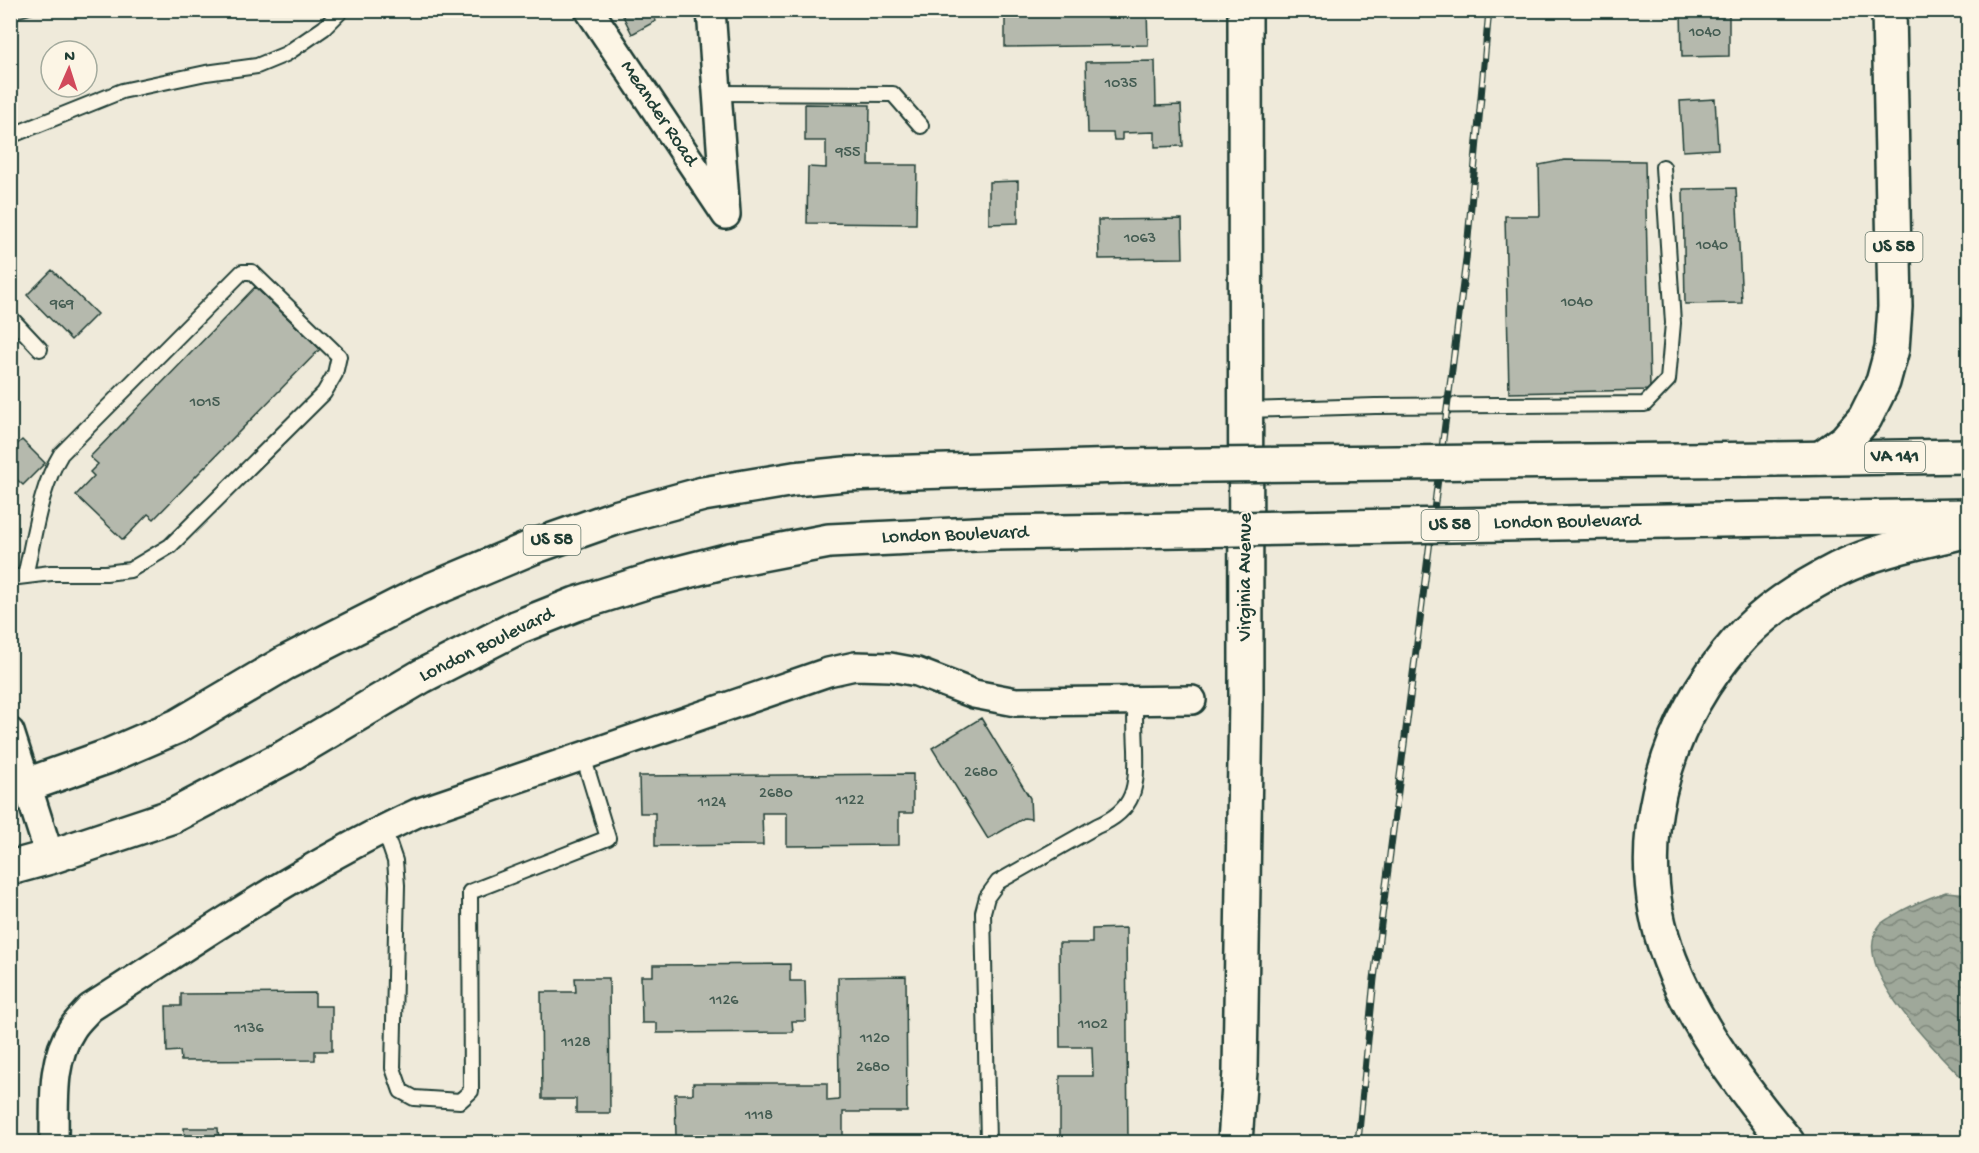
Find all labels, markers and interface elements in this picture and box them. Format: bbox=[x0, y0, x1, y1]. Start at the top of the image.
house number: 1040 bbox=[1688, 24, 1721, 43]
north arrow bbox=[39, 39, 99, 99]
text: N bbox=[64, 48, 76, 67]
street label: Meander Road bbox=[614, 57, 703, 173]
house number: 1035 bbox=[1104, 75, 1137, 94]
house number: 955 bbox=[835, 144, 860, 163]
house number: 1063 bbox=[1123, 230, 1156, 249]
road number: US 58 bbox=[1866, 232, 1922, 262]
house number: 1040 bbox=[1695, 237, 1728, 256]
house number: 1040 bbox=[1560, 294, 1593, 313]
house number: 969 bbox=[49, 296, 74, 315]
house number: 1015 bbox=[189, 394, 220, 413]
road number: VA 141 bbox=[1865, 442, 1925, 472]
road number: US 58 bbox=[1422, 510, 1478, 540]
street label: London Boulevard bbox=[1493, 510, 1643, 536]
street label: Virginia Avenue bbox=[1235, 512, 1258, 642]
street label: London Boulevard bbox=[881, 522, 1031, 550]
road number: US 58 bbox=[524, 525, 580, 555]
street label: London Boulevard bbox=[416, 602, 560, 689]
house number: 2680 bbox=[964, 764, 998, 783]
house number: 2680 bbox=[759, 785, 793, 804]
house number: 1122 bbox=[835, 792, 864, 811]
house number: 1124 bbox=[697, 794, 727, 813]
house number: 1126 bbox=[709, 992, 739, 1011]
house number: 1102 bbox=[1077, 1016, 1108, 1035]
house number: 1136 bbox=[233, 1020, 265, 1039]
house number: 1120 bbox=[859, 1030, 890, 1049]
house number: 1128 bbox=[560, 1034, 591, 1053]
house number: 2680 bbox=[856, 1059, 890, 1078]
house number: 1118 bbox=[744, 1107, 773, 1126]

